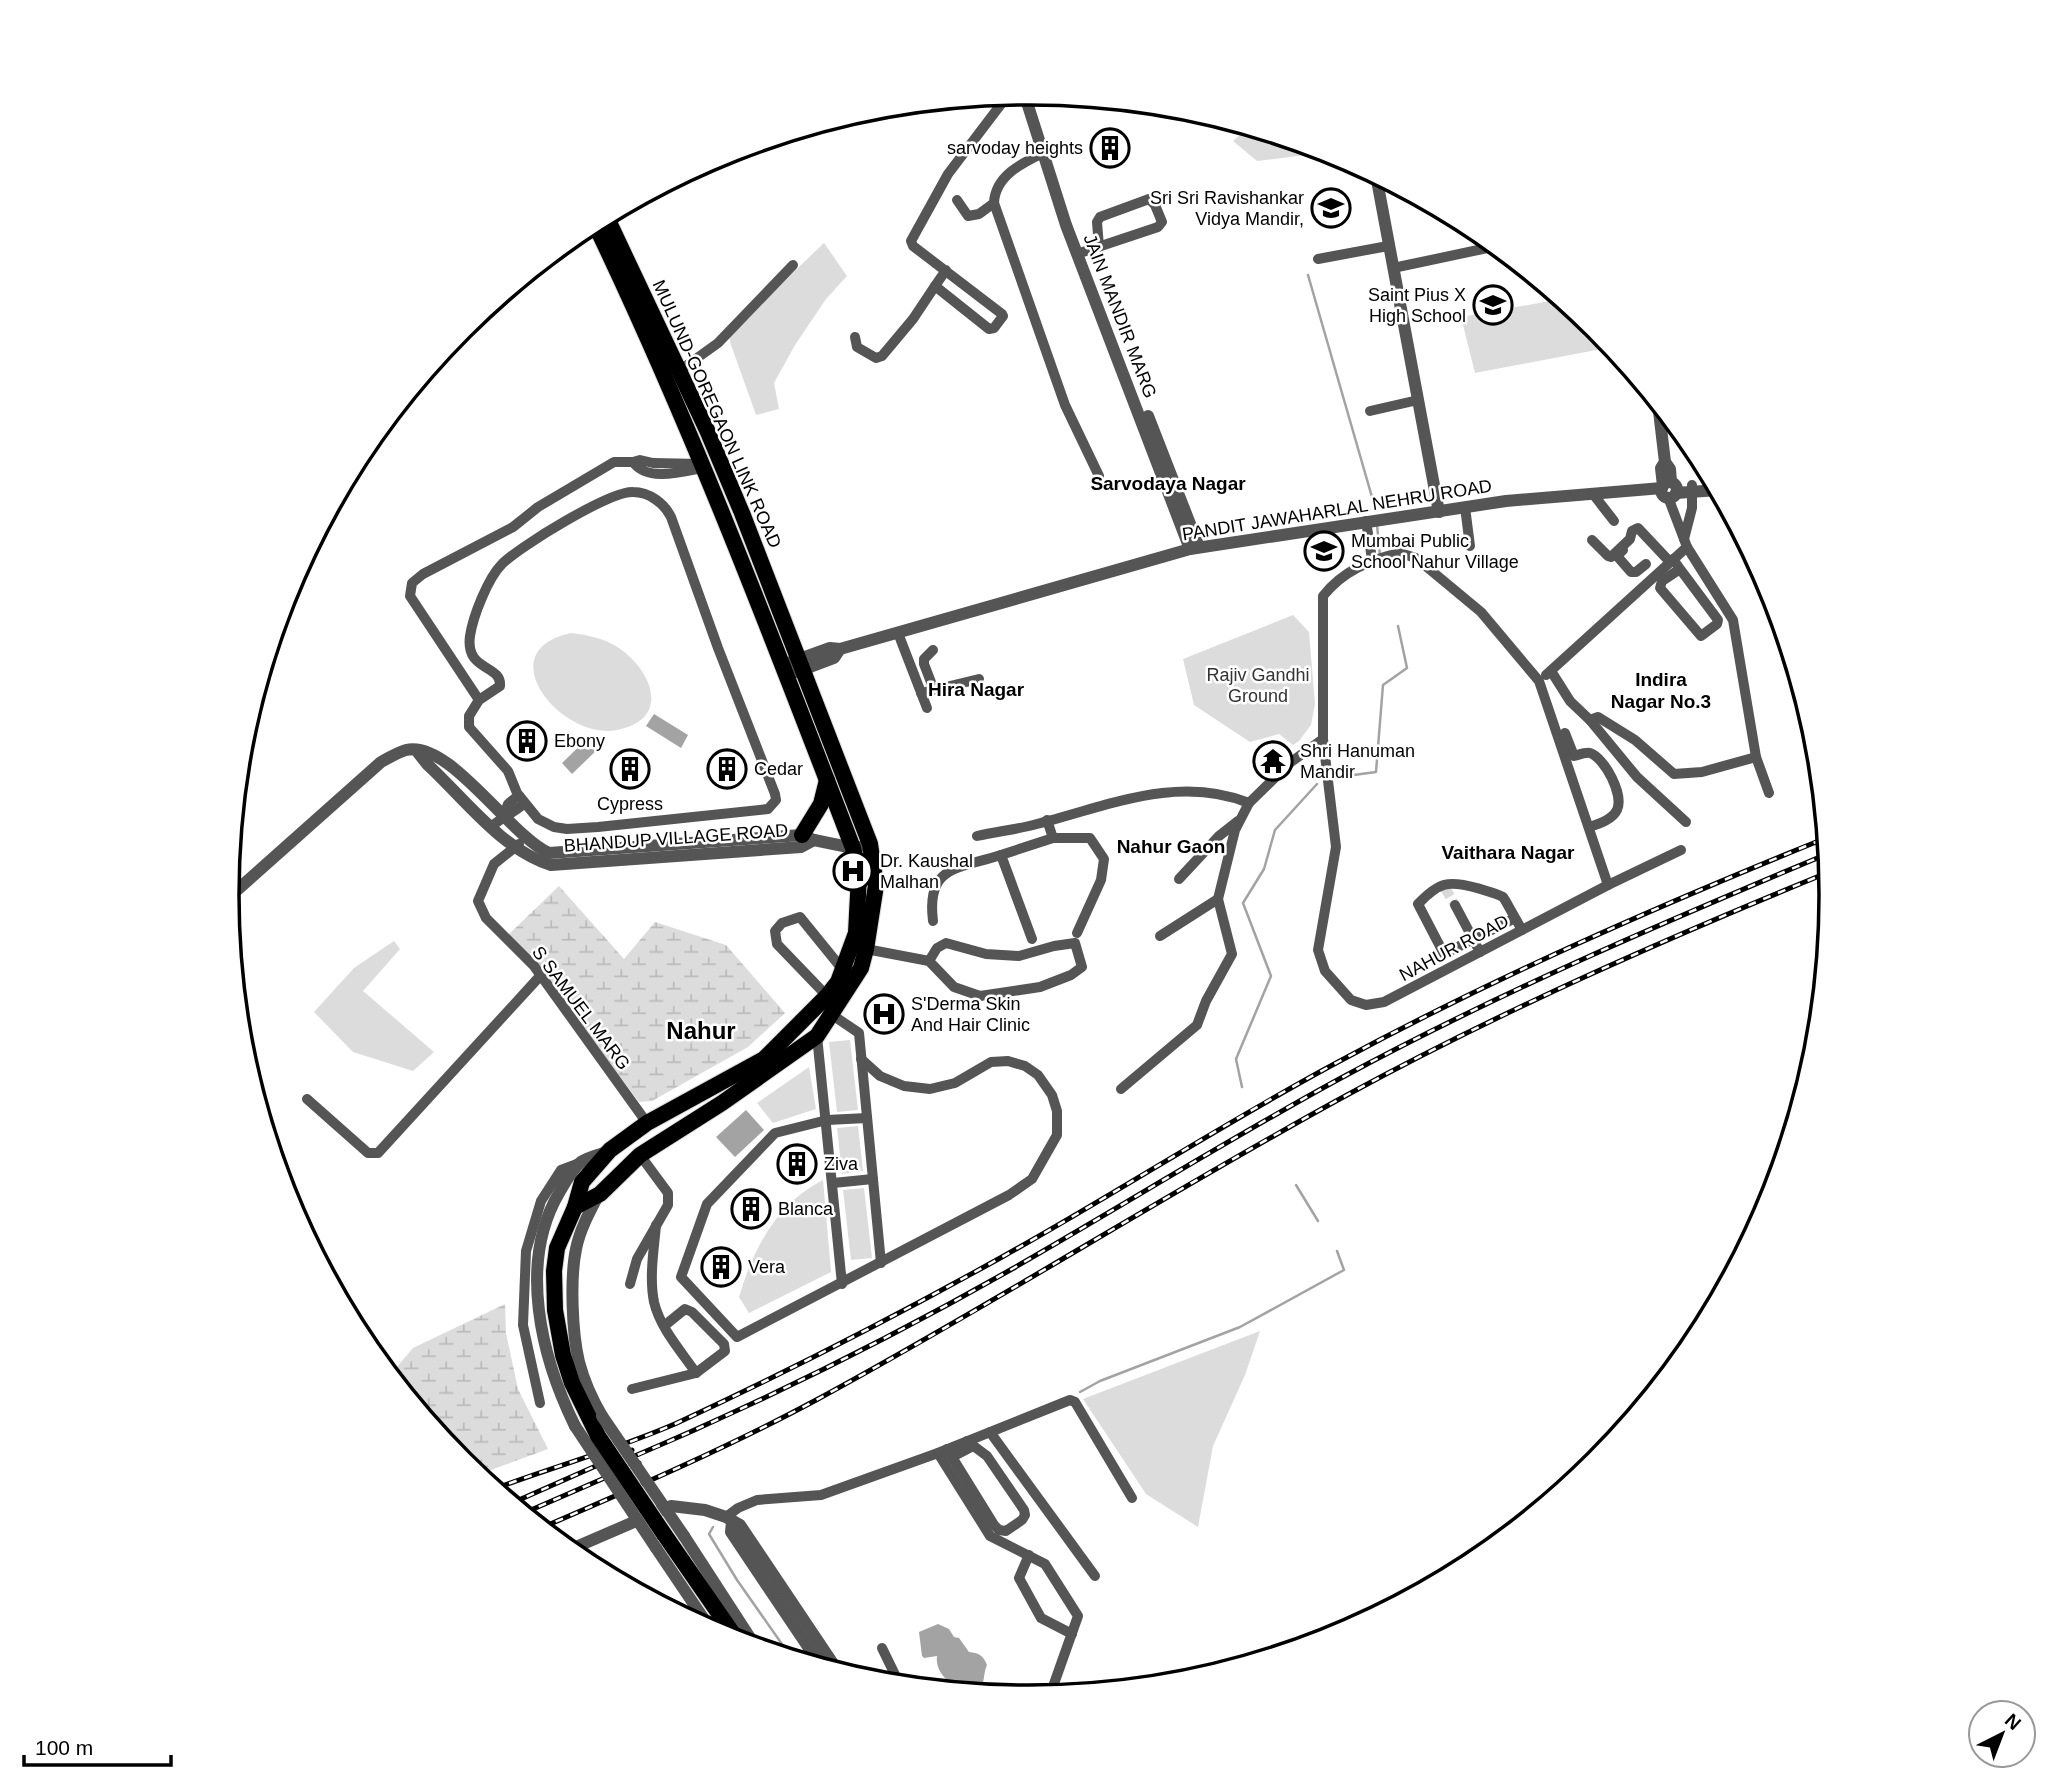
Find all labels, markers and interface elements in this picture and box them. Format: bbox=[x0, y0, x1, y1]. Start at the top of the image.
building icon: sarvoday heights bbox=[1089, 127, 1131, 169]
place label: sarvoday heights bbox=[947, 138, 1083, 158]
school or university icon: Sri Sri Ravishankar Vidya Mandir, bbox=[1310, 187, 1352, 229]
place label: Sri Sri Ravishankar Vidya Mandir, bbox=[1150, 188, 1304, 229]
street label: JAIN MANDIR MARG bbox=[1079, 231, 1161, 401]
street label: MULUND-GOREGAON LINK ROAD bbox=[649, 277, 785, 551]
school or university icon: Saint Pius X High School bbox=[1472, 284, 1514, 326]
place label: Saint Pius X High School bbox=[1368, 285, 1466, 326]
district label: Sarvodaya Nagar bbox=[1090, 473, 1246, 494]
street label: PANDIT JAWAHARLAL NEHRU ROAD bbox=[1181, 476, 1493, 544]
school or university icon: Mumbai Public School Nahur Village bbox=[1303, 530, 1345, 572]
place label: Mumbai Public School Nahur Village bbox=[1351, 531, 1519, 572]
park label: Rajiv Gandhi Ground bbox=[1206, 665, 1310, 706]
district label: Indira Nagar No.3 bbox=[1611, 669, 1711, 712]
district label: Hira Nagar bbox=[928, 679, 1025, 700]
building icon: Ebony bbox=[506, 720, 548, 762]
place label: Ebony bbox=[554, 731, 605, 751]
temple icon: Shri Hanuman Mandir bbox=[1252, 740, 1294, 782]
place label: Shri Hanuman Mandir bbox=[1300, 741, 1415, 782]
building icon: Cypress bbox=[609, 748, 651, 790]
building icon: Cedar bbox=[706, 748, 748, 790]
place label: Cedar bbox=[754, 759, 803, 779]
place label: Cypress bbox=[597, 794, 663, 814]
street label: BHANDUP VILLAGE ROAD bbox=[563, 820, 789, 856]
district label: Nahur Gaon bbox=[1117, 836, 1225, 857]
district label: Vaithara Nagar bbox=[1441, 842, 1575, 863]
hospital icon: Dr. Kaushal Malhan bbox=[832, 850, 874, 892]
place label: Dr. Kaushal Malhan bbox=[880, 851, 973, 892]
street label: NAHUR ROAD bbox=[1396, 911, 1512, 985]
street label: S SAMUEL MARG bbox=[528, 942, 634, 1074]
hospital icon: S'Derma Skin And Hair Clinic bbox=[863, 993, 905, 1035]
place label: S'Derma Skin And Hair Clinic bbox=[911, 994, 1030, 1035]
district label: Nahur bbox=[666, 1017, 736, 1044]
building icon: Ziva bbox=[776, 1143, 818, 1185]
place label: Ziva bbox=[824, 1154, 859, 1174]
building icon: Blanca bbox=[730, 1188, 772, 1230]
place label: Blanca bbox=[778, 1199, 834, 1219]
building icon: Vera bbox=[700, 1246, 742, 1288]
place label: Vera bbox=[748, 1257, 786, 1277]
north arrow bbox=[1967, 1699, 2037, 1769]
text: N bbox=[2001, 1709, 2025, 1734]
scale bar bbox=[24, 1724, 172, 1768]
text: 100 m bbox=[35, 1736, 93, 1759]

